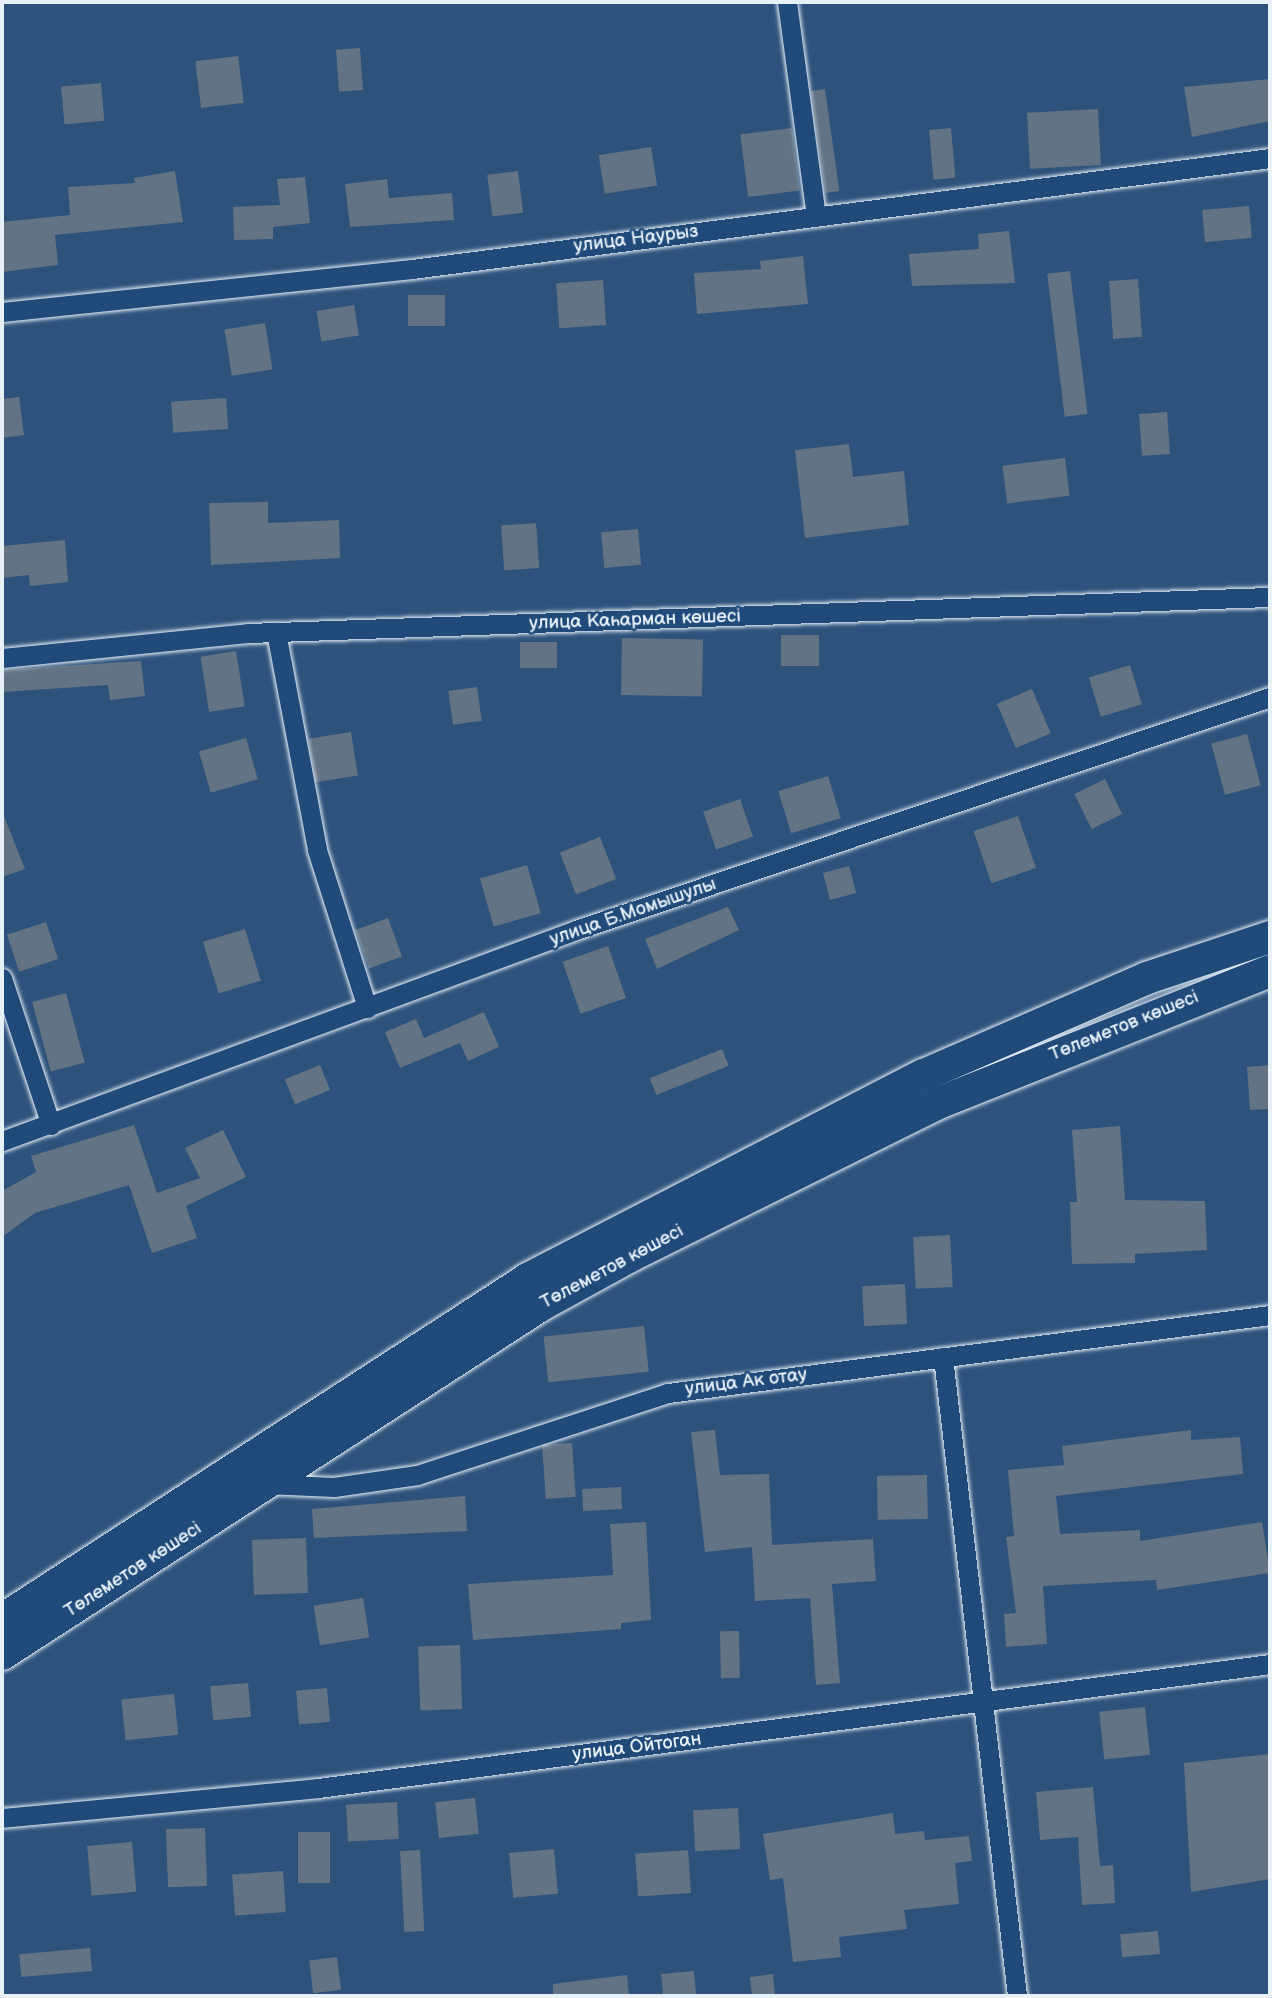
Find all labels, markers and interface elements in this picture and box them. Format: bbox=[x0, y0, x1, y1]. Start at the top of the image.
street label: улица Наурыз bbox=[572, 220, 700, 258]
street label: улица Каһарман көшесі bbox=[529, 605, 741, 635]
street label: улица Б.Момышулы bbox=[547, 873, 719, 951]
street label: Төлеметов көшесі bbox=[1046, 986, 1202, 1066]
street label: Төлеметов көшесі bbox=[537, 1220, 687, 1314]
street label: улица Ак отау bbox=[684, 1363, 808, 1401]
street label: Төлеметов көшесі bbox=[60, 1517, 206, 1623]
street label: улица Ойтоган bbox=[571, 1728, 703, 1766]

